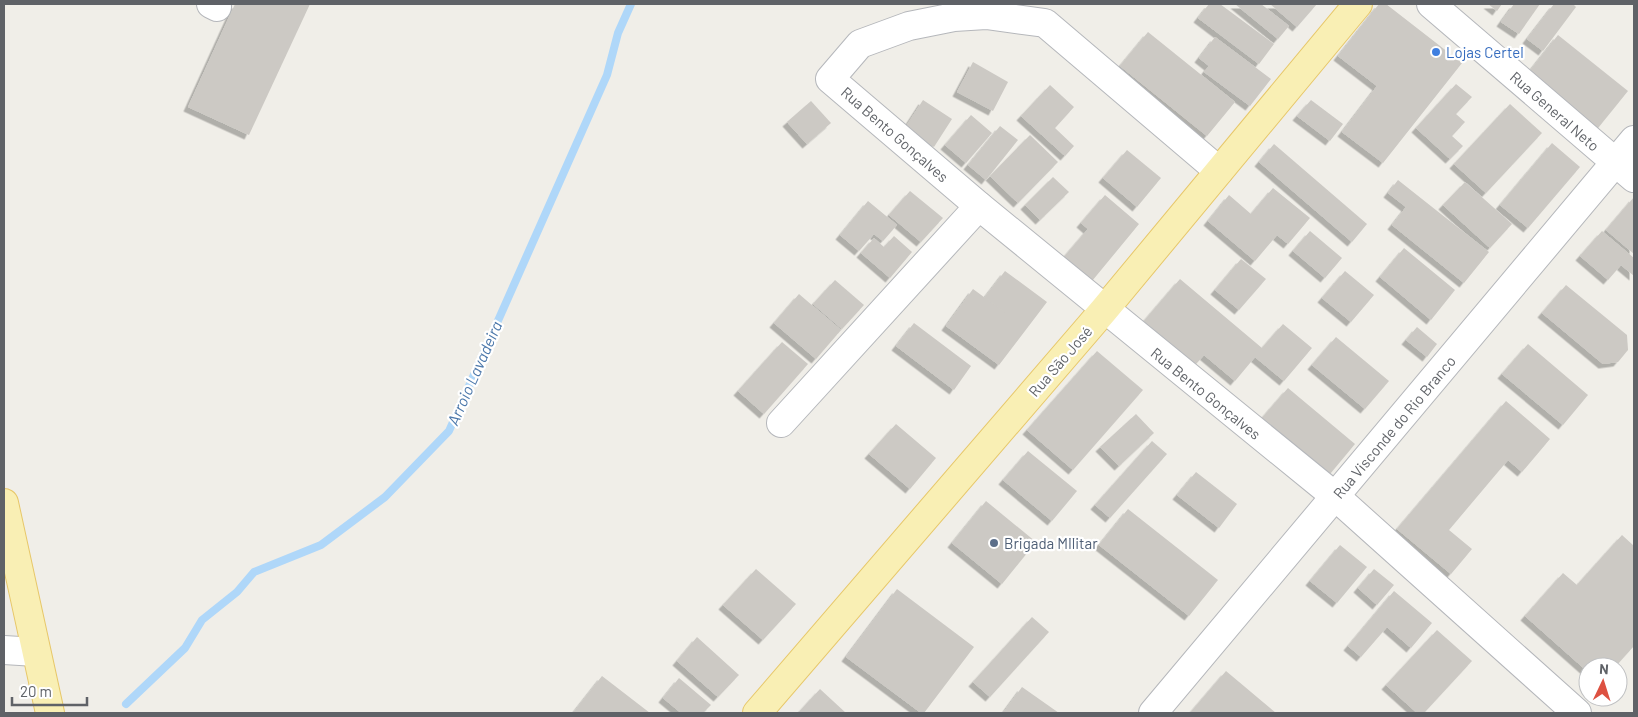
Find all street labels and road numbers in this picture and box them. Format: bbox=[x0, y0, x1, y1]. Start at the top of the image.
street label: Rua General Neto bbox=[1507, 67, 1603, 155]
street label: Rua Bento Gonçalves bbox=[838, 83, 952, 185]
street label: Rua São José bbox=[1025, 322, 1095, 400]
street label: Rua Bento Gonçalves bbox=[1147, 343, 1265, 443]
street label: Rua Visconde do Rio Branco bbox=[1329, 352, 1459, 502]

